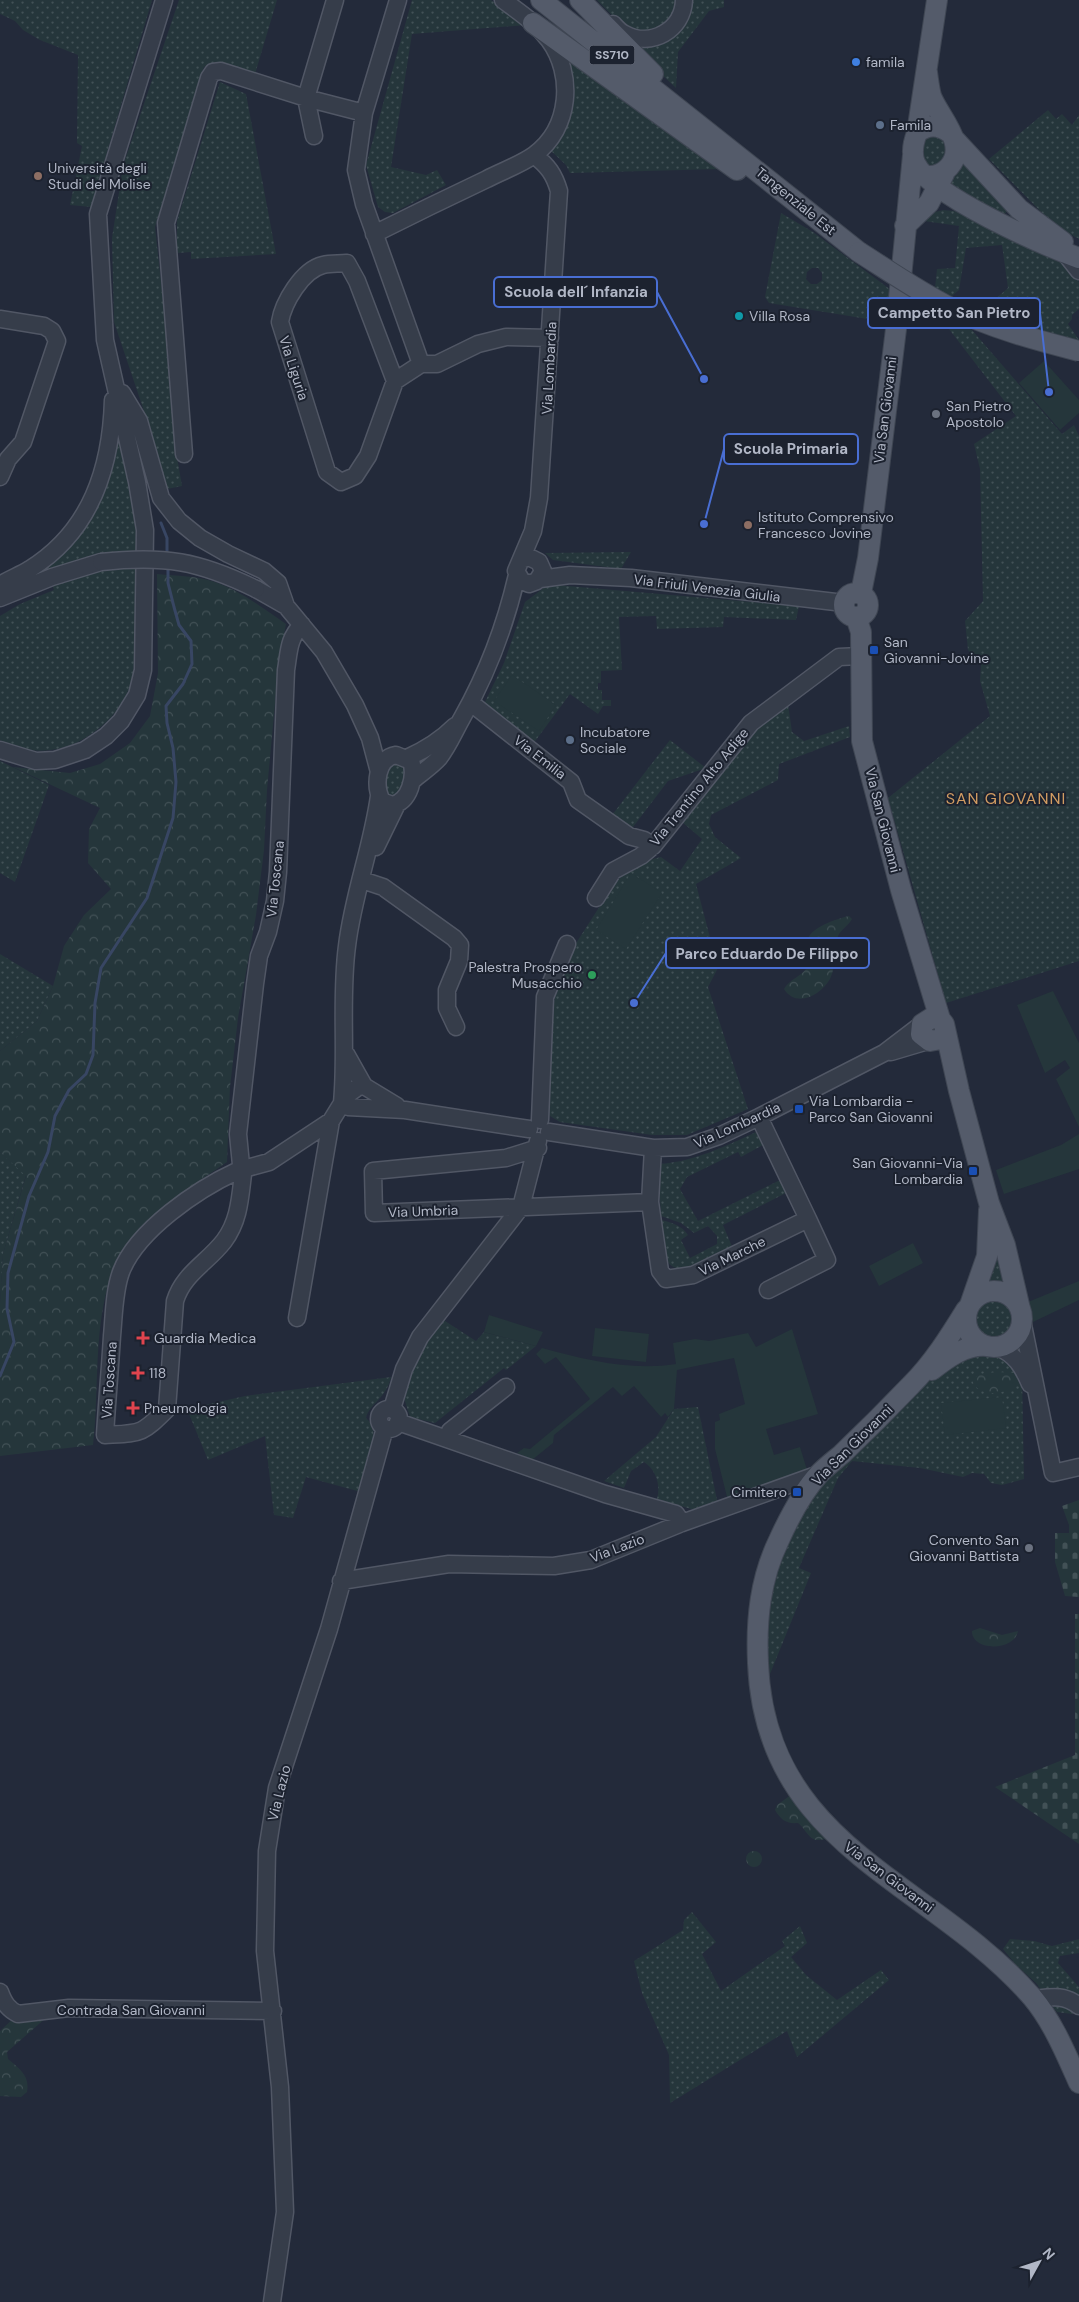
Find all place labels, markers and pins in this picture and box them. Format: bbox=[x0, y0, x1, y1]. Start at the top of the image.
place label: famila bbox=[866, 53, 905, 71]
marker: famila bbox=[850, 56, 862, 68]
place label: Famila bbox=[890, 116, 931, 134]
marker: Famila bbox=[874, 119, 886, 131]
place label: Università degli Studi del Molise bbox=[48, 159, 151, 193]
marker: Università degli Studi del Molise bbox=[32, 170, 44, 182]
callout: Scuola dell´ Infanzia bbox=[494, 277, 657, 307]
callout: Campetto San Pietro bbox=[868, 298, 1040, 328]
place label: Villa Rosa bbox=[749, 307, 810, 325]
marker: Villa Rosa bbox=[733, 310, 745, 322]
place label: San Pietro Apostolo bbox=[946, 397, 1011, 431]
marker: San Pietro Apostolo bbox=[930, 408, 942, 420]
callout: Scuola Primaria bbox=[724, 434, 858, 464]
place label: Istituto Comprensivo Francesco Jovine bbox=[758, 508, 894, 542]
marker: Istituto Comprensivo Francesco Jovine bbox=[742, 519, 754, 531]
place label: San Giovanni-Jovine bbox=[884, 633, 989, 667]
marker: San Giovanni-Jovine bbox=[868, 644, 880, 656]
place label: Incubatore Sociale bbox=[580, 723, 650, 757]
marker: Incubatore Sociale bbox=[564, 734, 576, 746]
callout: Parco Eduardo De Filippo bbox=[666, 938, 869, 968]
place label: Palestra Prospero Musacchio bbox=[468, 958, 582, 992]
marker: Palestra Prospero Musacchio bbox=[586, 969, 598, 981]
place label: Via Lombardia - Parco San Giovanni bbox=[809, 1092, 933, 1126]
marker: Via Lombardia - Parco San Giovanni bbox=[793, 1103, 805, 1115]
place label: San Giovanni-Via Lombardia bbox=[852, 1154, 963, 1188]
marker: San Giovanni-Via Lombardia bbox=[967, 1165, 979, 1177]
place label: Guardia Medica bbox=[154, 1329, 256, 1347]
marker: Guardia Medica bbox=[136, 1331, 150, 1345]
place label: 118 bbox=[149, 1364, 166, 1382]
marker: 118 bbox=[131, 1366, 145, 1380]
place label: Pneumologia bbox=[144, 1399, 227, 1417]
marker: Pneumologia bbox=[126, 1401, 140, 1415]
place label: Cimitero bbox=[731, 1483, 787, 1501]
marker: Cimitero bbox=[791, 1486, 803, 1498]
place label: Convento San Giovanni Battista bbox=[909, 1531, 1019, 1565]
marker: Convento San Giovanni Battista bbox=[1023, 1542, 1035, 1554]

